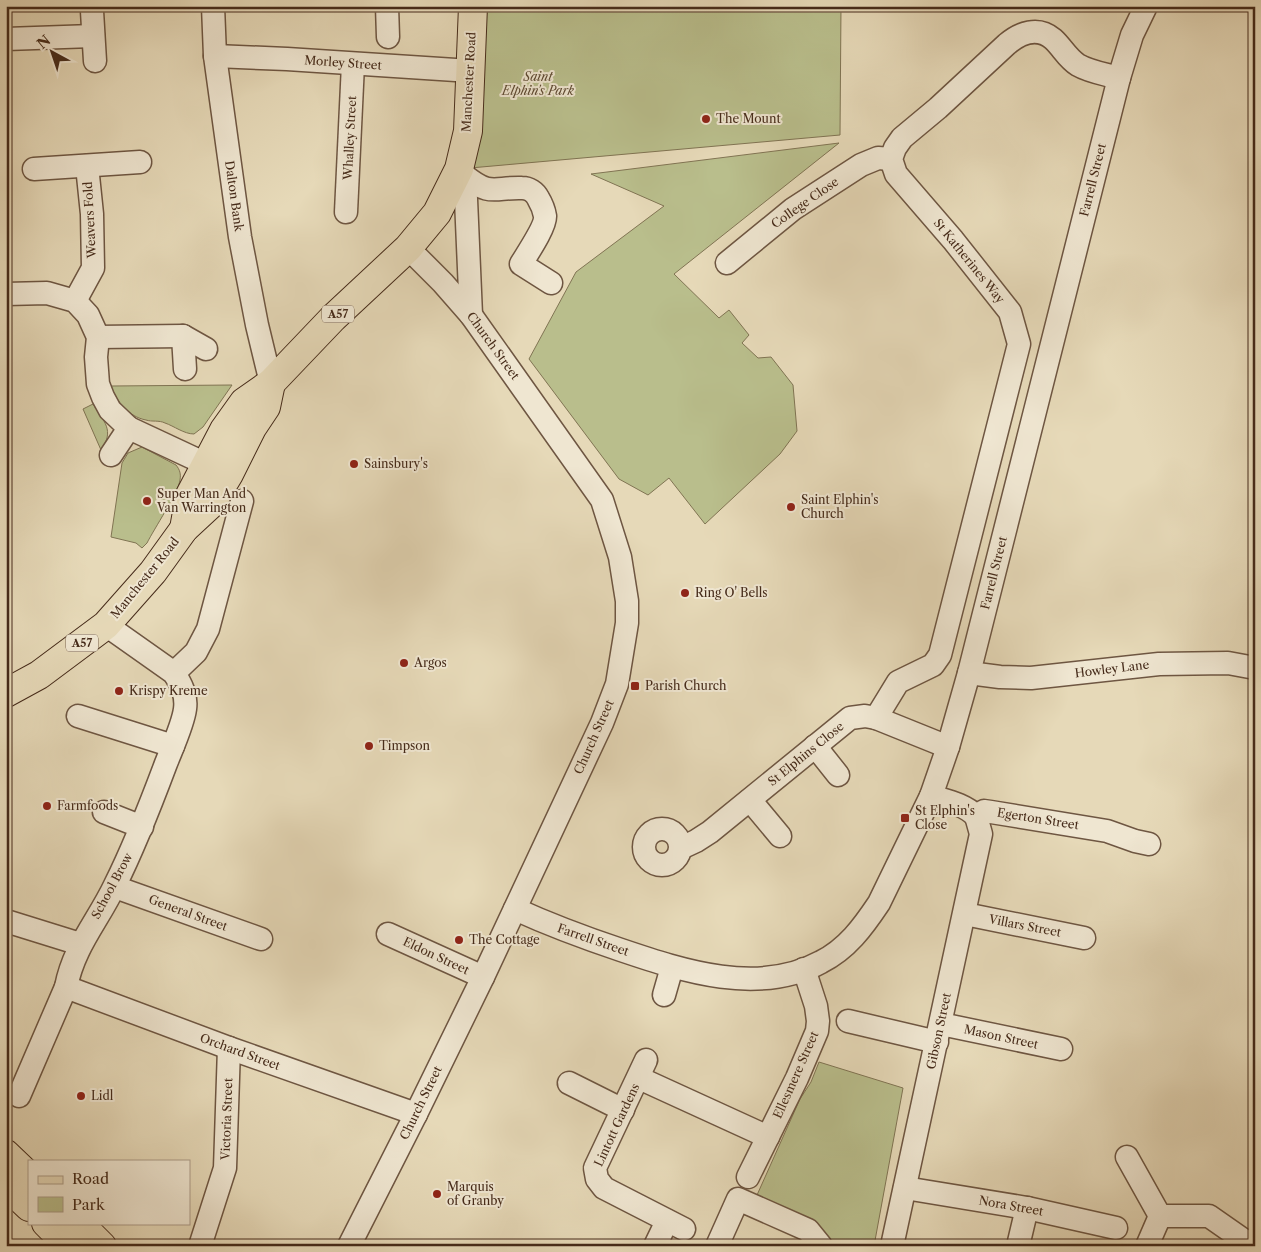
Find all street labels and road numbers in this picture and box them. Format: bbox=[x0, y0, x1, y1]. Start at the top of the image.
street label: Manchester Road bbox=[458, 31, 479, 132]
street label: Morley Street bbox=[304, 52, 383, 73]
street label: Whalley Street bbox=[340, 95, 359, 182]
street label: Farrell Street bbox=[1076, 141, 1109, 218]
street label: Dalton Bank bbox=[222, 160, 247, 233]
street label: College Close bbox=[768, 174, 842, 231]
street label: Weavers Fold bbox=[80, 181, 99, 260]
street label: St Katherines Way bbox=[931, 215, 1008, 306]
road number: A57 bbox=[322, 306, 354, 322]
street label: Church Street bbox=[464, 309, 523, 383]
street label: Manchester Road bbox=[107, 533, 182, 621]
street label: Farrell Street bbox=[977, 534, 1010, 611]
road number: A57 bbox=[66, 634, 98, 651]
street label: Howley Lane bbox=[1074, 656, 1150, 681]
street label: Church Street bbox=[570, 696, 617, 776]
street label: St Elphins Close bbox=[765, 718, 847, 789]
street label: Egerton Street bbox=[996, 805, 1081, 832]
street label: School Brow bbox=[88, 849, 136, 921]
street label: General Street bbox=[147, 891, 230, 934]
street label: Villars Street bbox=[987, 911, 1063, 940]
street label: Farrell Street bbox=[555, 920, 632, 959]
street label: Eldon Street bbox=[401, 934, 472, 978]
street label: Gibson Street bbox=[923, 991, 954, 1071]
street label: Mason Street bbox=[963, 1021, 1040, 1052]
street label: Ellesmere Street bbox=[770, 1028, 822, 1121]
street label: Orchard Street bbox=[198, 1030, 283, 1073]
street label: Church Street bbox=[396, 1063, 445, 1142]
street label: Victoria Street bbox=[218, 1077, 235, 1161]
street label: Lintott Gardens bbox=[591, 1081, 642, 1169]
street label: Nora Street bbox=[978, 1192, 1045, 1219]

